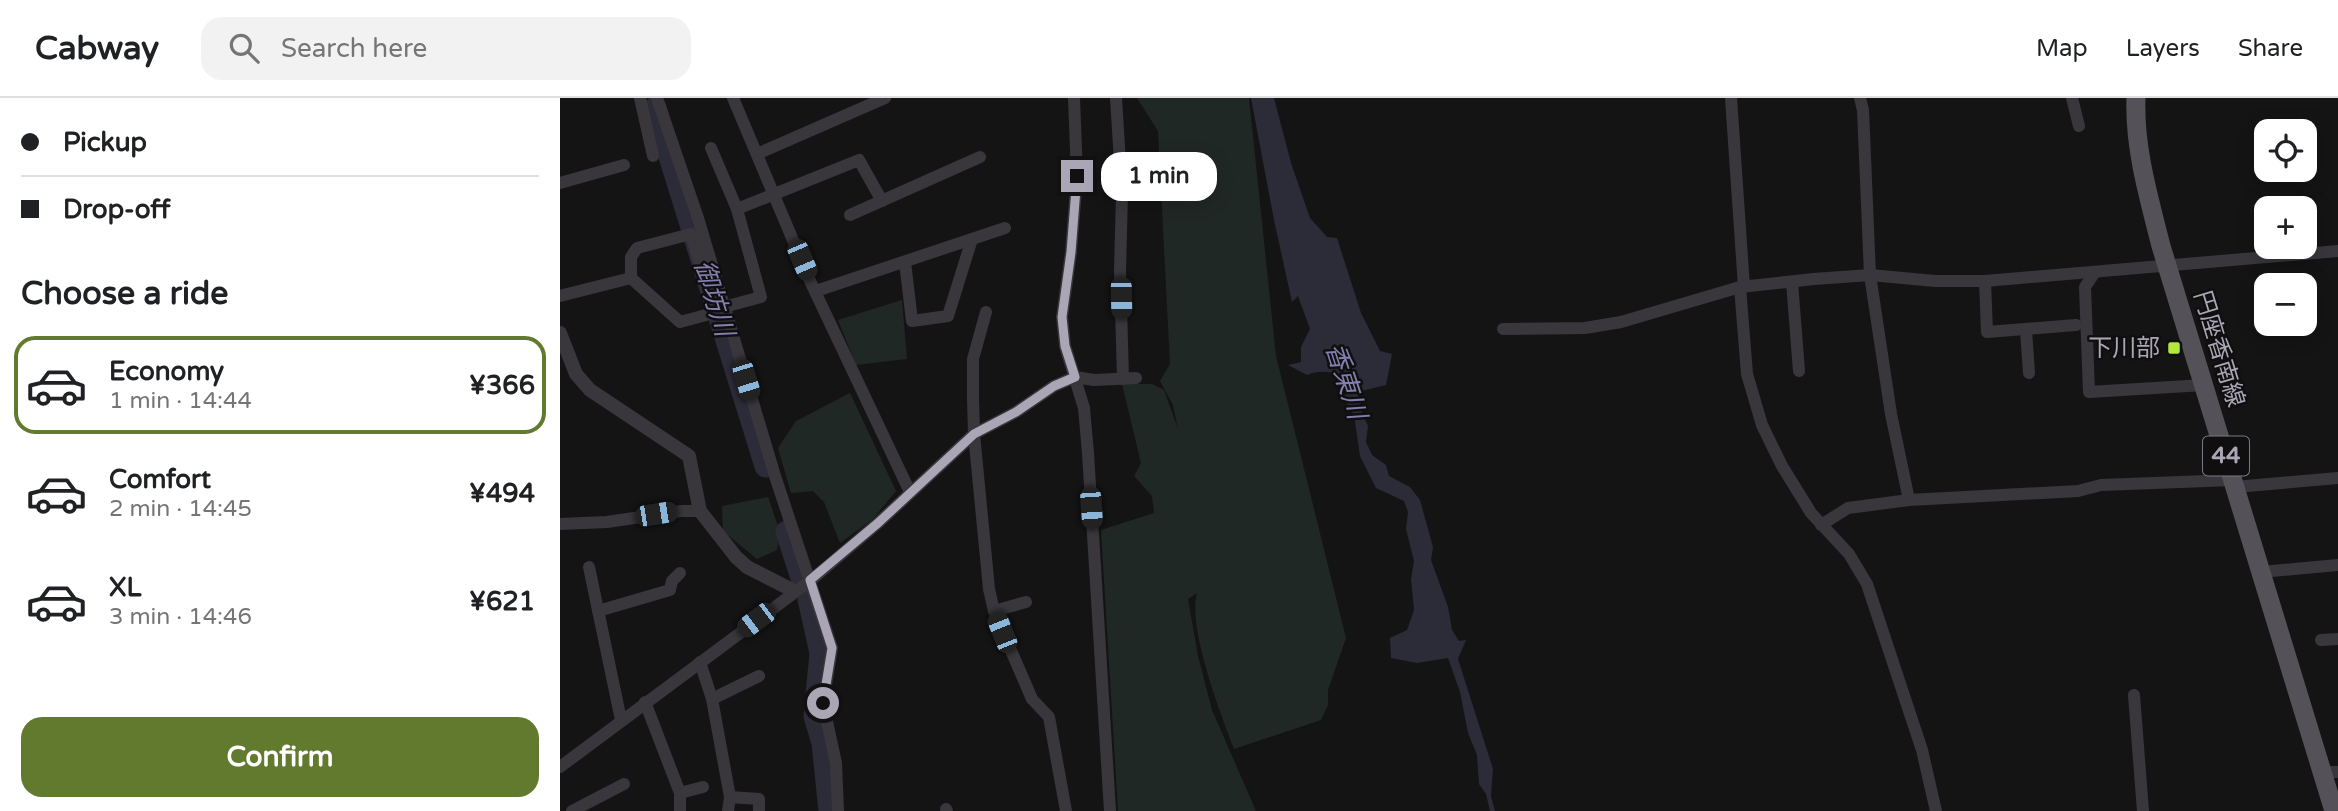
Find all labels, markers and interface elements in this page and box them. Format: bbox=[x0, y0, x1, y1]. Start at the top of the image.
search box bbox=[201, 17, 691, 80]
text: Cabway bbox=[35, 29, 159, 68]
icon: search bbox=[225, 29, 263, 67]
text: Search here bbox=[281, 33, 427, 64]
text: Map bbox=[2036, 34, 2088, 63]
text: Layers bbox=[2126, 34, 2200, 63]
text: Share bbox=[2238, 34, 2303, 63]
map controls bbox=[2254, 119, 2317, 336]
button: locate bbox=[2254, 119, 2317, 182]
text: Pickup bbox=[63, 127, 147, 158]
callout: 1 min bbox=[1102, 152, 1217, 200]
route end bbox=[1061, 160, 1093, 192]
text: 1 min bbox=[1128, 162, 1190, 190]
text: Drop-off bbox=[63, 194, 170, 225]
button: + bbox=[2254, 196, 2317, 259]
car bbox=[785, 237, 820, 283]
water label: 御坊川 bbox=[688, 256, 741, 343]
button: − bbox=[2254, 273, 2317, 336]
text: Choose a ride bbox=[21, 275, 228, 313]
car bbox=[1111, 277, 1132, 319]
street label: 円座香南線 bbox=[2188, 287, 2250, 411]
place label: 下川部 bbox=[2088, 334, 2160, 363]
water label: 香東川 bbox=[1319, 339, 1374, 426]
marker: 下川部 bbox=[2166, 340, 2182, 356]
icon: car bbox=[25, 354, 88, 417]
text: Economy bbox=[109, 356, 224, 387]
car bbox=[730, 357, 763, 403]
text: ¥366 bbox=[469, 370, 535, 401]
text: 1 min · 14:44 bbox=[109, 387, 252, 415]
road number: 44 bbox=[2203, 436, 2249, 476]
icon: car bbox=[25, 462, 88, 525]
text: Comfort bbox=[109, 464, 211, 495]
text: ¥494 bbox=[469, 478, 535, 509]
car bbox=[1080, 486, 1103, 530]
text: 2 min · 14:45 bbox=[109, 495, 252, 523]
car bbox=[634, 500, 679, 528]
icon: car bbox=[25, 570, 88, 633]
text: XL bbox=[109, 572, 141, 603]
text: ¥621 bbox=[469, 586, 535, 617]
car bbox=[733, 599, 780, 641]
text: 3 min · 14:46 bbox=[109, 603, 252, 631]
car bbox=[985, 609, 1020, 655]
route start bbox=[807, 687, 839, 719]
button: Confirm bbox=[21, 717, 539, 797]

